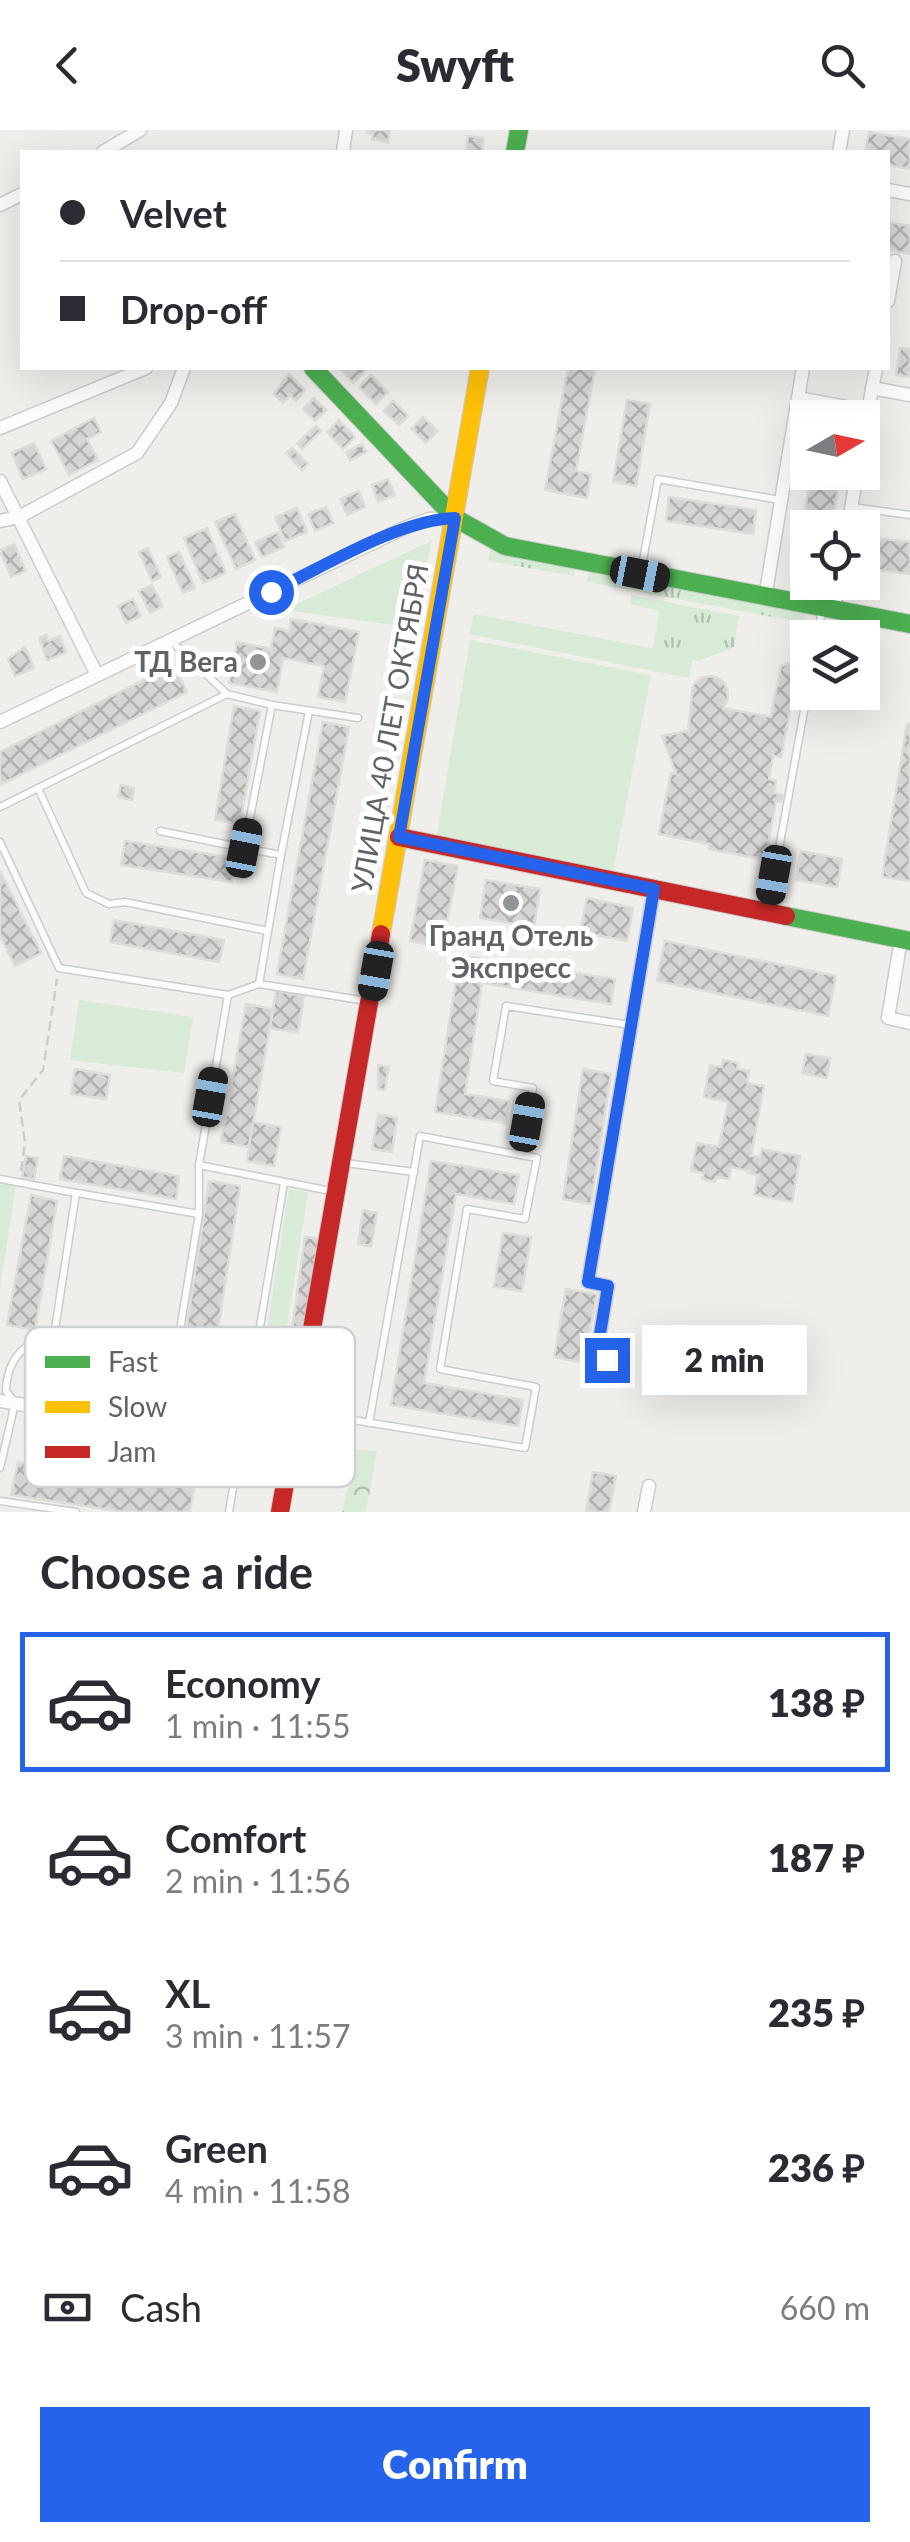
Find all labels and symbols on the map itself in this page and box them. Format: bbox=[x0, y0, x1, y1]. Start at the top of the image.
north arrow bbox=[790, 400, 880, 490]
car bbox=[608, 554, 672, 594]
street label: УЛИЦА 40 ЛЕТ ОКТЯБРЯ bbox=[343, 561, 435, 895]
route start bbox=[249, 570, 294, 615]
place label: ТД Вега bbox=[134, 644, 238, 678]
marker: ТД Вега bbox=[247, 651, 269, 673]
car bbox=[224, 816, 264, 880]
car bbox=[754, 843, 794, 907]
marker: Гранд Отель Экспресс bbox=[500, 892, 522, 914]
place label: Гранд Отель Экспресс bbox=[429, 918, 593, 984]
car bbox=[356, 939, 396, 1003]
car bbox=[190, 1065, 230, 1129]
car bbox=[507, 1090, 547, 1154]
callout: 2 min bbox=[642, 1325, 807, 1395]
legend bbox=[25, 1327, 355, 1487]
route end bbox=[585, 1338, 630, 1383]
text: Fast bbox=[108, 1344, 158, 1378]
text: Slow bbox=[108, 1389, 167, 1423]
text: Jam bbox=[108, 1434, 156, 1468]

